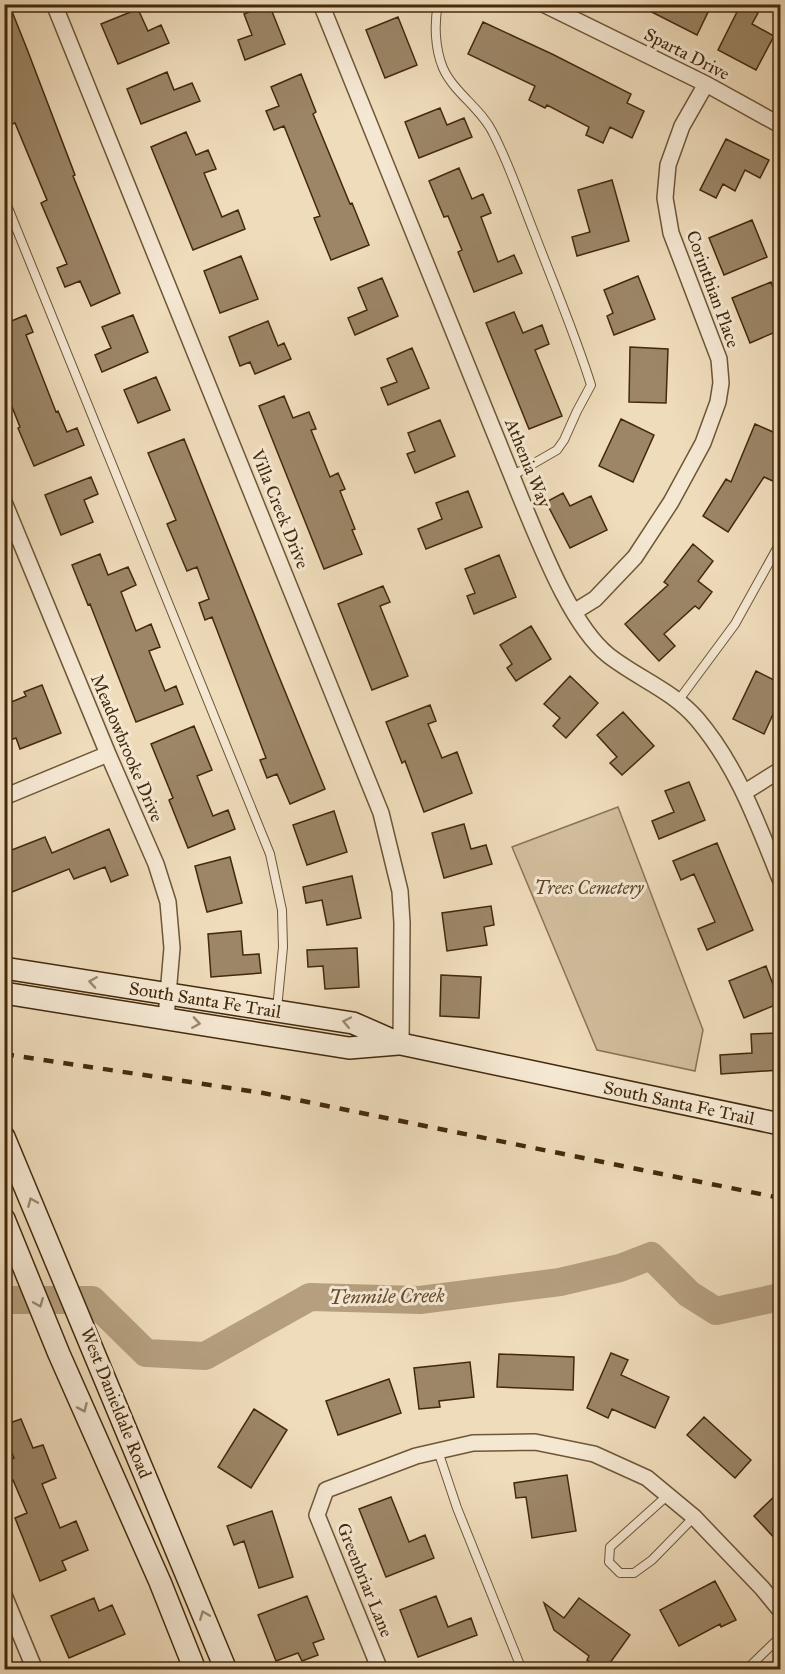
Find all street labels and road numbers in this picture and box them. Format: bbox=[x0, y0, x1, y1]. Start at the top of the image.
street label: Sparta Drive bbox=[640, 23, 734, 85]
street label: Corinthian Place bbox=[682, 227, 744, 351]
street label: Athenia Way bbox=[500, 414, 556, 511]
street label: Villa Creek Drive bbox=[246, 445, 314, 572]
street label: Meadowbrooke Drive bbox=[86, 671, 168, 825]
street label: South Santa Fe Trail bbox=[127, 977, 283, 1023]
street label: South Santa Fe Trail bbox=[602, 1076, 757, 1130]
street label: West Danieldale Road bbox=[76, 1324, 156, 1482]
street label: Greenbriar Lane bbox=[332, 1520, 398, 1640]

